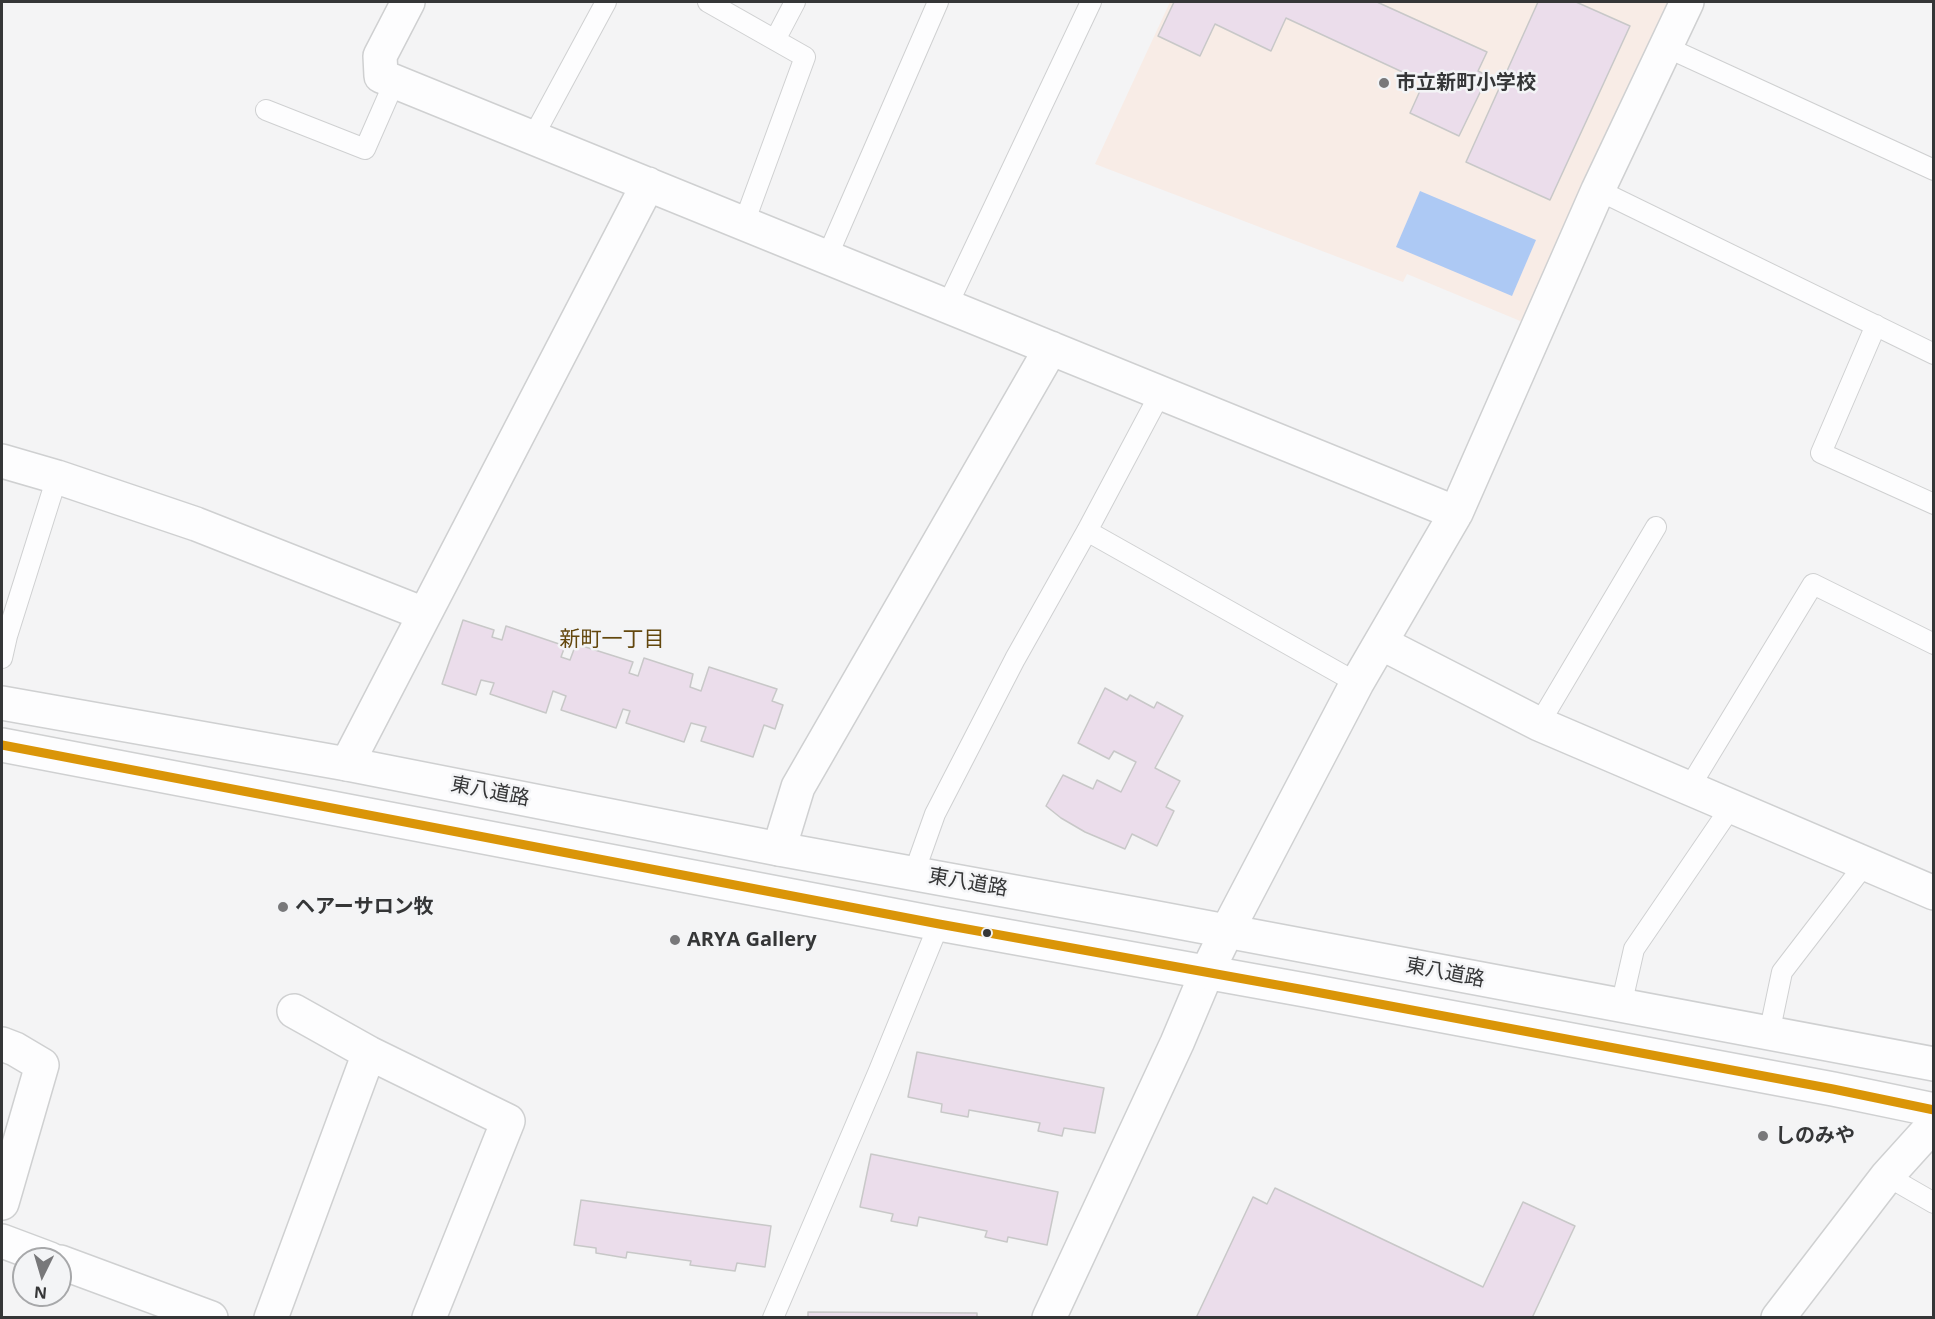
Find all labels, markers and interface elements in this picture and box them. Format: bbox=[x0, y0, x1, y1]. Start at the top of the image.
place label: 市立新町小学校 bbox=[1396, 71, 1536, 95]
marker: 市立新町小学校 bbox=[1377, 76, 1391, 90]
district label: 新町一丁目 bbox=[560, 627, 664, 653]
street label: 東八道路 bbox=[448, 773, 532, 811]
street label: 東八道路 bbox=[927, 864, 1009, 902]
place label: ヘアーサロン牧 bbox=[295, 895, 434, 919]
marker: ヘアーサロン牧 bbox=[276, 900, 290, 914]
unlabelled marker bbox=[981, 927, 993, 939]
place label: ARYA Gallery bbox=[687, 928, 817, 952]
marker: ARYA Gallery bbox=[668, 933, 682, 947]
street label: 東八道路 bbox=[1403, 954, 1487, 992]
place label: しのみや bbox=[1775, 1124, 1855, 1148]
marker: しのみや bbox=[1756, 1129, 1770, 1143]
north arrow bbox=[12, 1247, 72, 1307]
text: N bbox=[33, 1281, 48, 1304]

